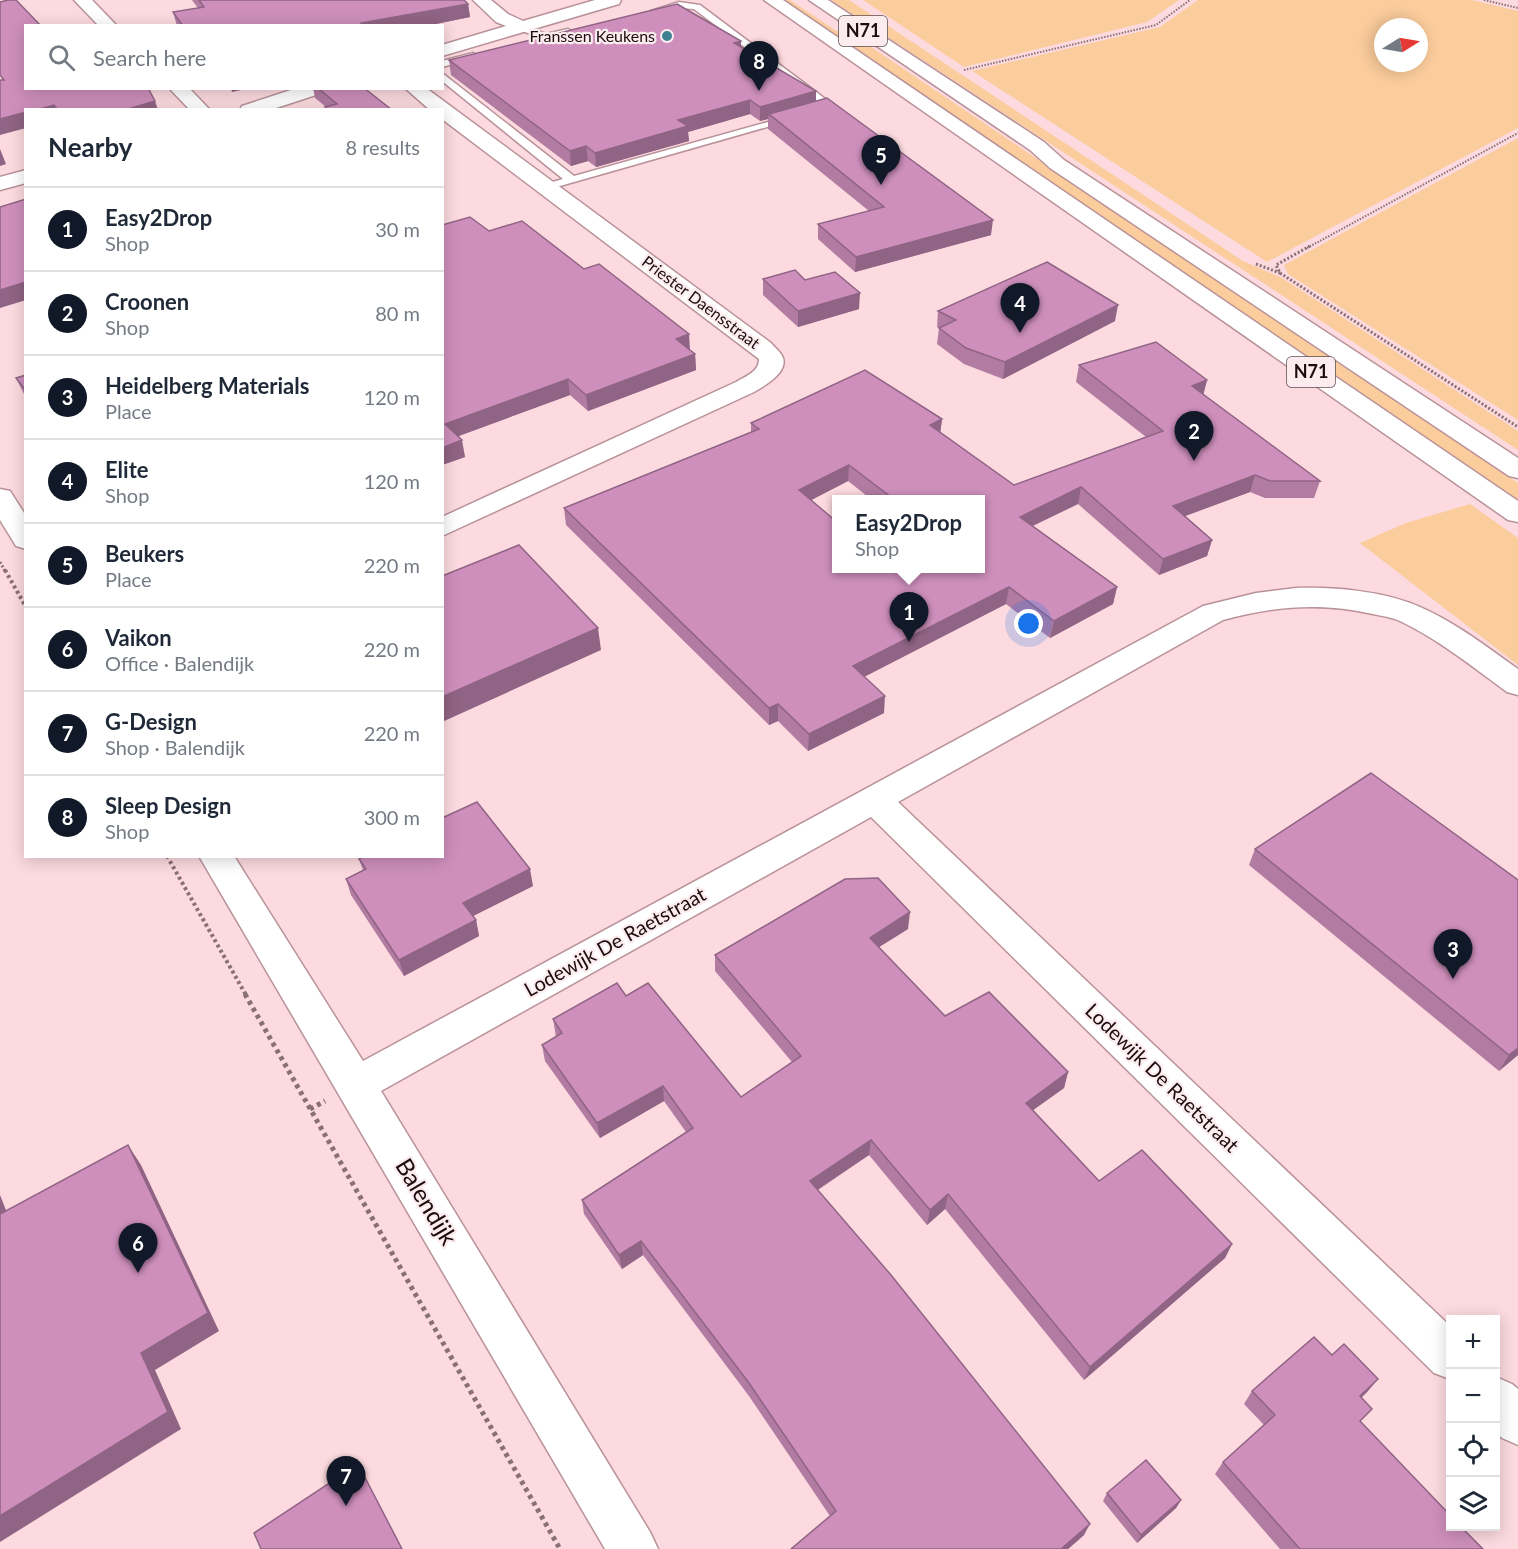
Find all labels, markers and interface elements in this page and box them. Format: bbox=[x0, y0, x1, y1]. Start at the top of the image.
road number: N71 bbox=[839, 16, 887, 46]
north arrow bbox=[1374, 18, 1428, 72]
search box bbox=[24, 24, 444, 90]
place label: Franssen Keukens bbox=[529, 26, 655, 45]
marker: Franssen Keukens bbox=[660, 29, 674, 43]
icon: search bbox=[45, 41, 78, 74]
pin: 8 bbox=[740, 42, 778, 91]
text: Search here bbox=[93, 44, 206, 71]
text: Nearby bbox=[48, 131, 133, 163]
text: 8 results bbox=[345, 135, 420, 159]
pin: 5 bbox=[862, 136, 900, 185]
text: Easy2Drop bbox=[105, 204, 212, 231]
text: 1 bbox=[62, 217, 73, 241]
text: 30 m bbox=[375, 217, 420, 241]
text: Shop bbox=[105, 231, 149, 255]
street label: Priester Daensstraat bbox=[639, 251, 764, 352]
pin: 4 bbox=[1000, 284, 1040, 333]
text: Croonen bbox=[105, 288, 189, 315]
text: 2 bbox=[62, 301, 73, 325]
text: 80 m bbox=[375, 301, 420, 325]
text: Shop bbox=[105, 315, 149, 339]
road number: N71 bbox=[1287, 357, 1335, 387]
text: Heidelberg Materials bbox=[105, 372, 309, 399]
text: 3 bbox=[62, 385, 73, 409]
text: 120 m bbox=[364, 385, 420, 409]
text: Place bbox=[105, 399, 152, 423]
pin: 2 bbox=[1174, 412, 1214, 461]
text: Elite bbox=[105, 456, 149, 483]
text: 4 bbox=[62, 469, 73, 493]
text: 120 m bbox=[364, 469, 420, 493]
text: Shop bbox=[105, 483, 149, 507]
popup bbox=[832, 495, 985, 573]
text: Easy2Drop bbox=[855, 509, 962, 536]
text: Shop bbox=[855, 536, 899, 560]
text: Beukers bbox=[105, 540, 184, 567]
text: 5 bbox=[62, 553, 73, 577]
text: 220 m bbox=[364, 553, 420, 577]
text: Place bbox=[105, 567, 152, 591]
pin: 1 bbox=[890, 592, 928, 642]
your location bbox=[1014, 609, 1043, 638]
text: Vaikon bbox=[105, 624, 172, 651]
text: 6 bbox=[62, 637, 73, 661]
text: 220 m bbox=[364, 637, 420, 661]
text: Office · Balendijk bbox=[105, 651, 254, 675]
text: G-Design bbox=[105, 708, 197, 735]
text: 7 bbox=[62, 721, 73, 745]
text: 220 m bbox=[364, 721, 420, 745]
text: Shop · Balendijk bbox=[105, 735, 245, 759]
text: Sleep Design bbox=[105, 792, 231, 819]
text: 8 bbox=[62, 805, 73, 829]
text: 300 m bbox=[364, 805, 420, 829]
text: Shop bbox=[105, 819, 149, 843]
street label: Lodewijk De Raetstraat bbox=[520, 881, 709, 1001]
pin: 3 bbox=[1434, 930, 1472, 979]
street label: Lodewijk De Raetstraat bbox=[1081, 998, 1244, 1157]
street label: Balendijk bbox=[390, 1153, 465, 1251]
pin: 6 bbox=[118, 1224, 158, 1273]
map controls bbox=[1446, 1315, 1500, 1531]
button: + bbox=[1446, 1315, 1500, 1369]
button: − bbox=[1446, 1369, 1500, 1423]
button: locate bbox=[1446, 1423, 1500, 1477]
pin: 7 bbox=[326, 1456, 366, 1506]
button: layers bbox=[1446, 1477, 1500, 1531]

